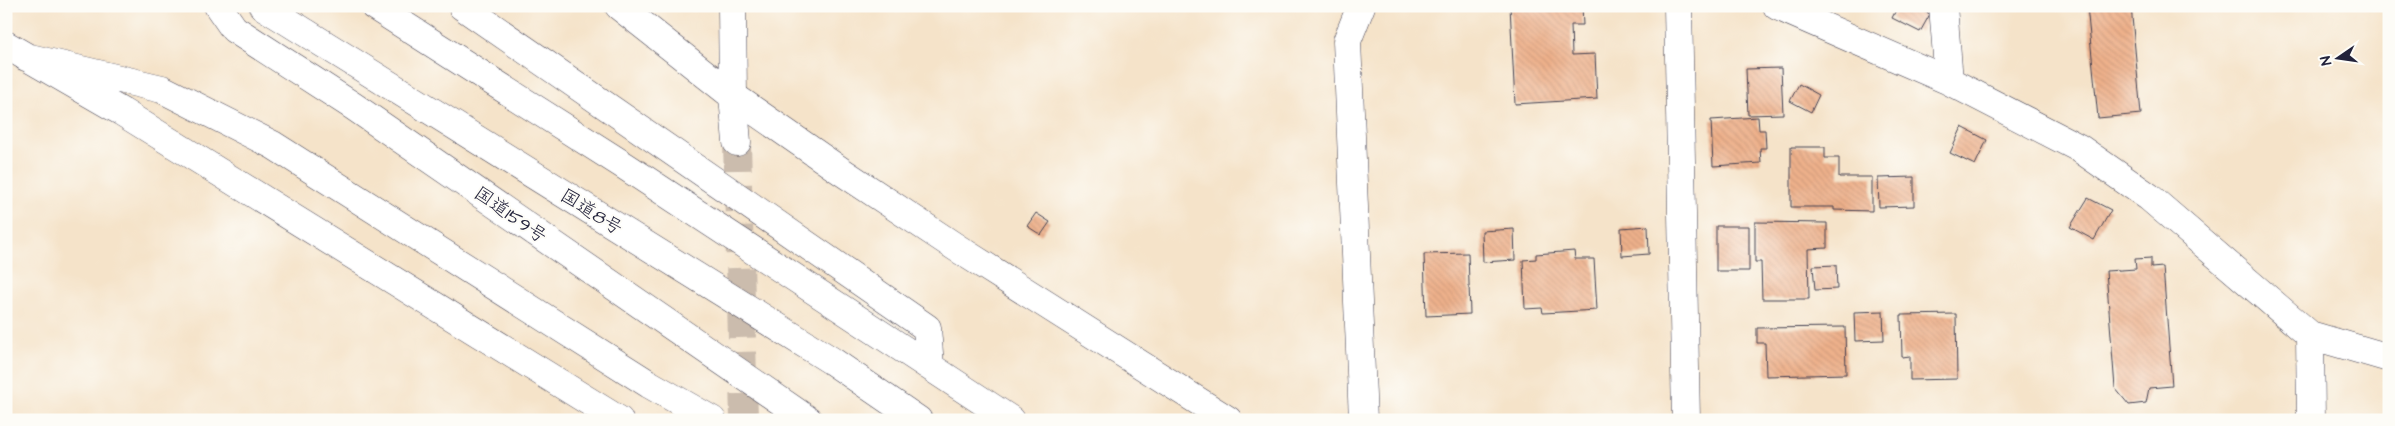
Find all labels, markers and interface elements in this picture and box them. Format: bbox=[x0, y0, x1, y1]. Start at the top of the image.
north arrow bbox=[2312, 32, 2362, 82]
text: N bbox=[2316, 54, 2337, 67]
street label: 国道159号 bbox=[468, 180, 552, 250]
street label: 国道8号 bbox=[555, 182, 628, 242]

